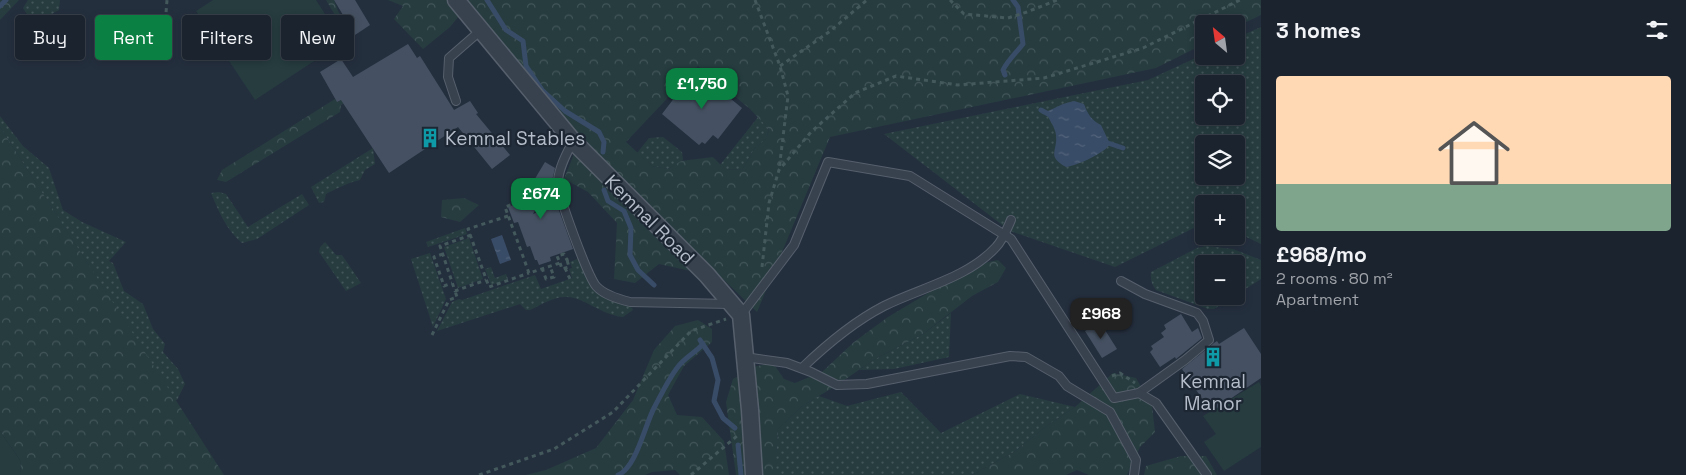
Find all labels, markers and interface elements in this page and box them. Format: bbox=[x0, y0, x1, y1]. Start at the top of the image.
chip: Buy bbox=[15, 15, 85, 60]
chip: Rent bbox=[95, 15, 172, 60]
chip: Filters bbox=[182, 15, 271, 60]
chip: New bbox=[281, 15, 354, 60]
north arrow bbox=[1195, 15, 1245, 65]
map controls bbox=[1195, 15, 1245, 305]
icon: filters bbox=[1643, 16, 1671, 44]
text: 3 homes bbox=[1276, 17, 1361, 44]
pin: £1,750 bbox=[661, 68, 743, 110]
text: £1,750 bbox=[677, 73, 727, 94]
button: locate bbox=[1195, 75, 1245, 125]
icon: home bbox=[1429, 108, 1519, 198]
place label: Kemnal Stables bbox=[445, 126, 585, 151]
building icon: Kemnal Stables bbox=[419, 127, 441, 149]
button: layers bbox=[1195, 135, 1245, 185]
street label: Kemnal Road bbox=[599, 169, 700, 270]
pin: £674 bbox=[511, 178, 571, 220]
text: £674 bbox=[522, 183, 560, 204]
button: + bbox=[1195, 195, 1245, 245]
text: £968/mo bbox=[1276, 241, 1367, 268]
button: − bbox=[1195, 255, 1245, 305]
text: 2 rooms · 80 m² bbox=[1276, 268, 1393, 289]
text: Apartment bbox=[1276, 289, 1359, 310]
pin: £968 bbox=[1071, 298, 1131, 340]
text: £968 bbox=[1081, 303, 1121, 324]
building icon: Kemnal Manor bbox=[1202, 346, 1224, 368]
place label: Kemnal Manor bbox=[1180, 369, 1246, 416]

